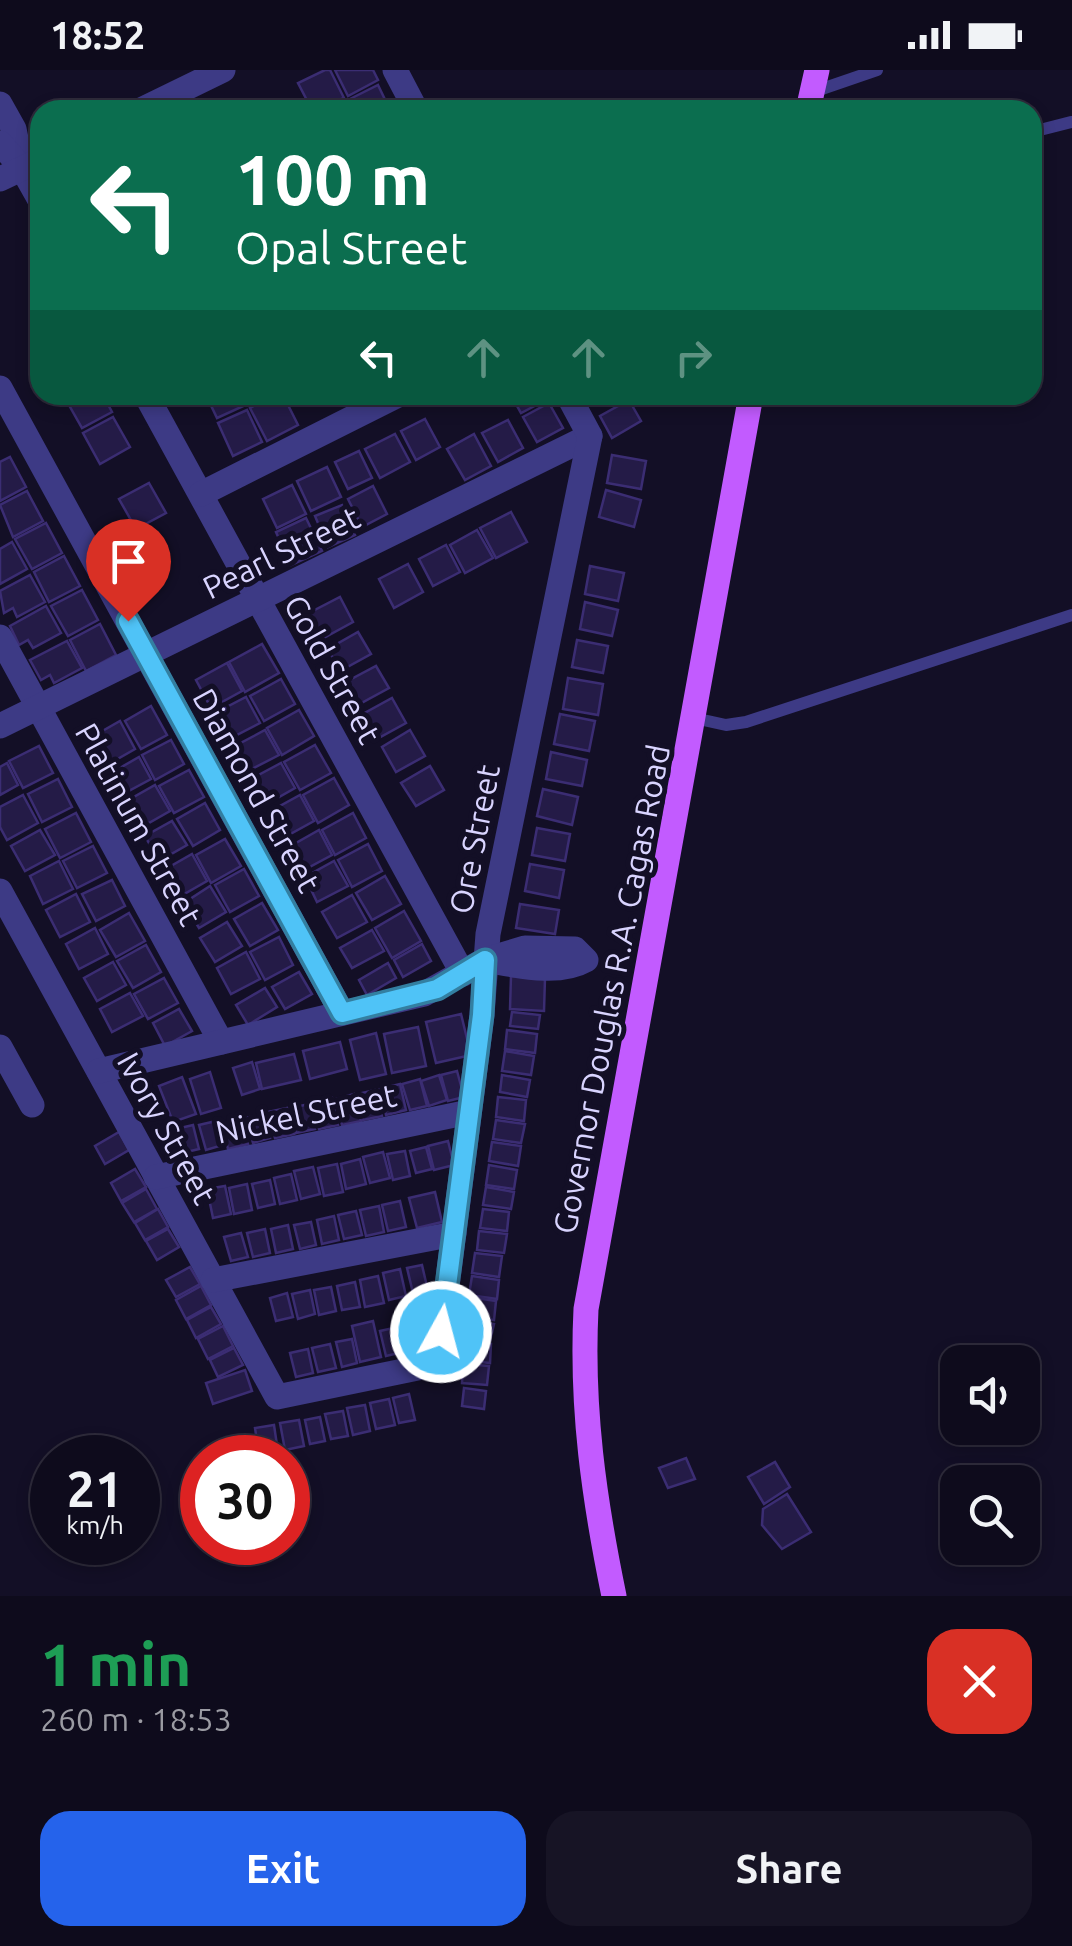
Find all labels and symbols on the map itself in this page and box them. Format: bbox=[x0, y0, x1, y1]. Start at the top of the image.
street label: Pearl Street bbox=[197, 498, 366, 605]
pin bbox=[86, 519, 171, 622]
street label: Gold Street bbox=[278, 589, 389, 750]
street label: Diamond Street bbox=[186, 682, 328, 898]
street label: Platinum Street bbox=[69, 717, 210, 932]
street label: Governor Douglas R.A. Cagas Road bbox=[546, 741, 676, 1237]
street label: Ore Street bbox=[442, 761, 506, 917]
street label: Ivory Street bbox=[111, 1046, 224, 1210]
street label: Nickel Street bbox=[212, 1076, 400, 1150]
position arrow bbox=[389, 1280, 493, 1384]
speed limit sign: 30 bbox=[180, 1435, 310, 1565]

